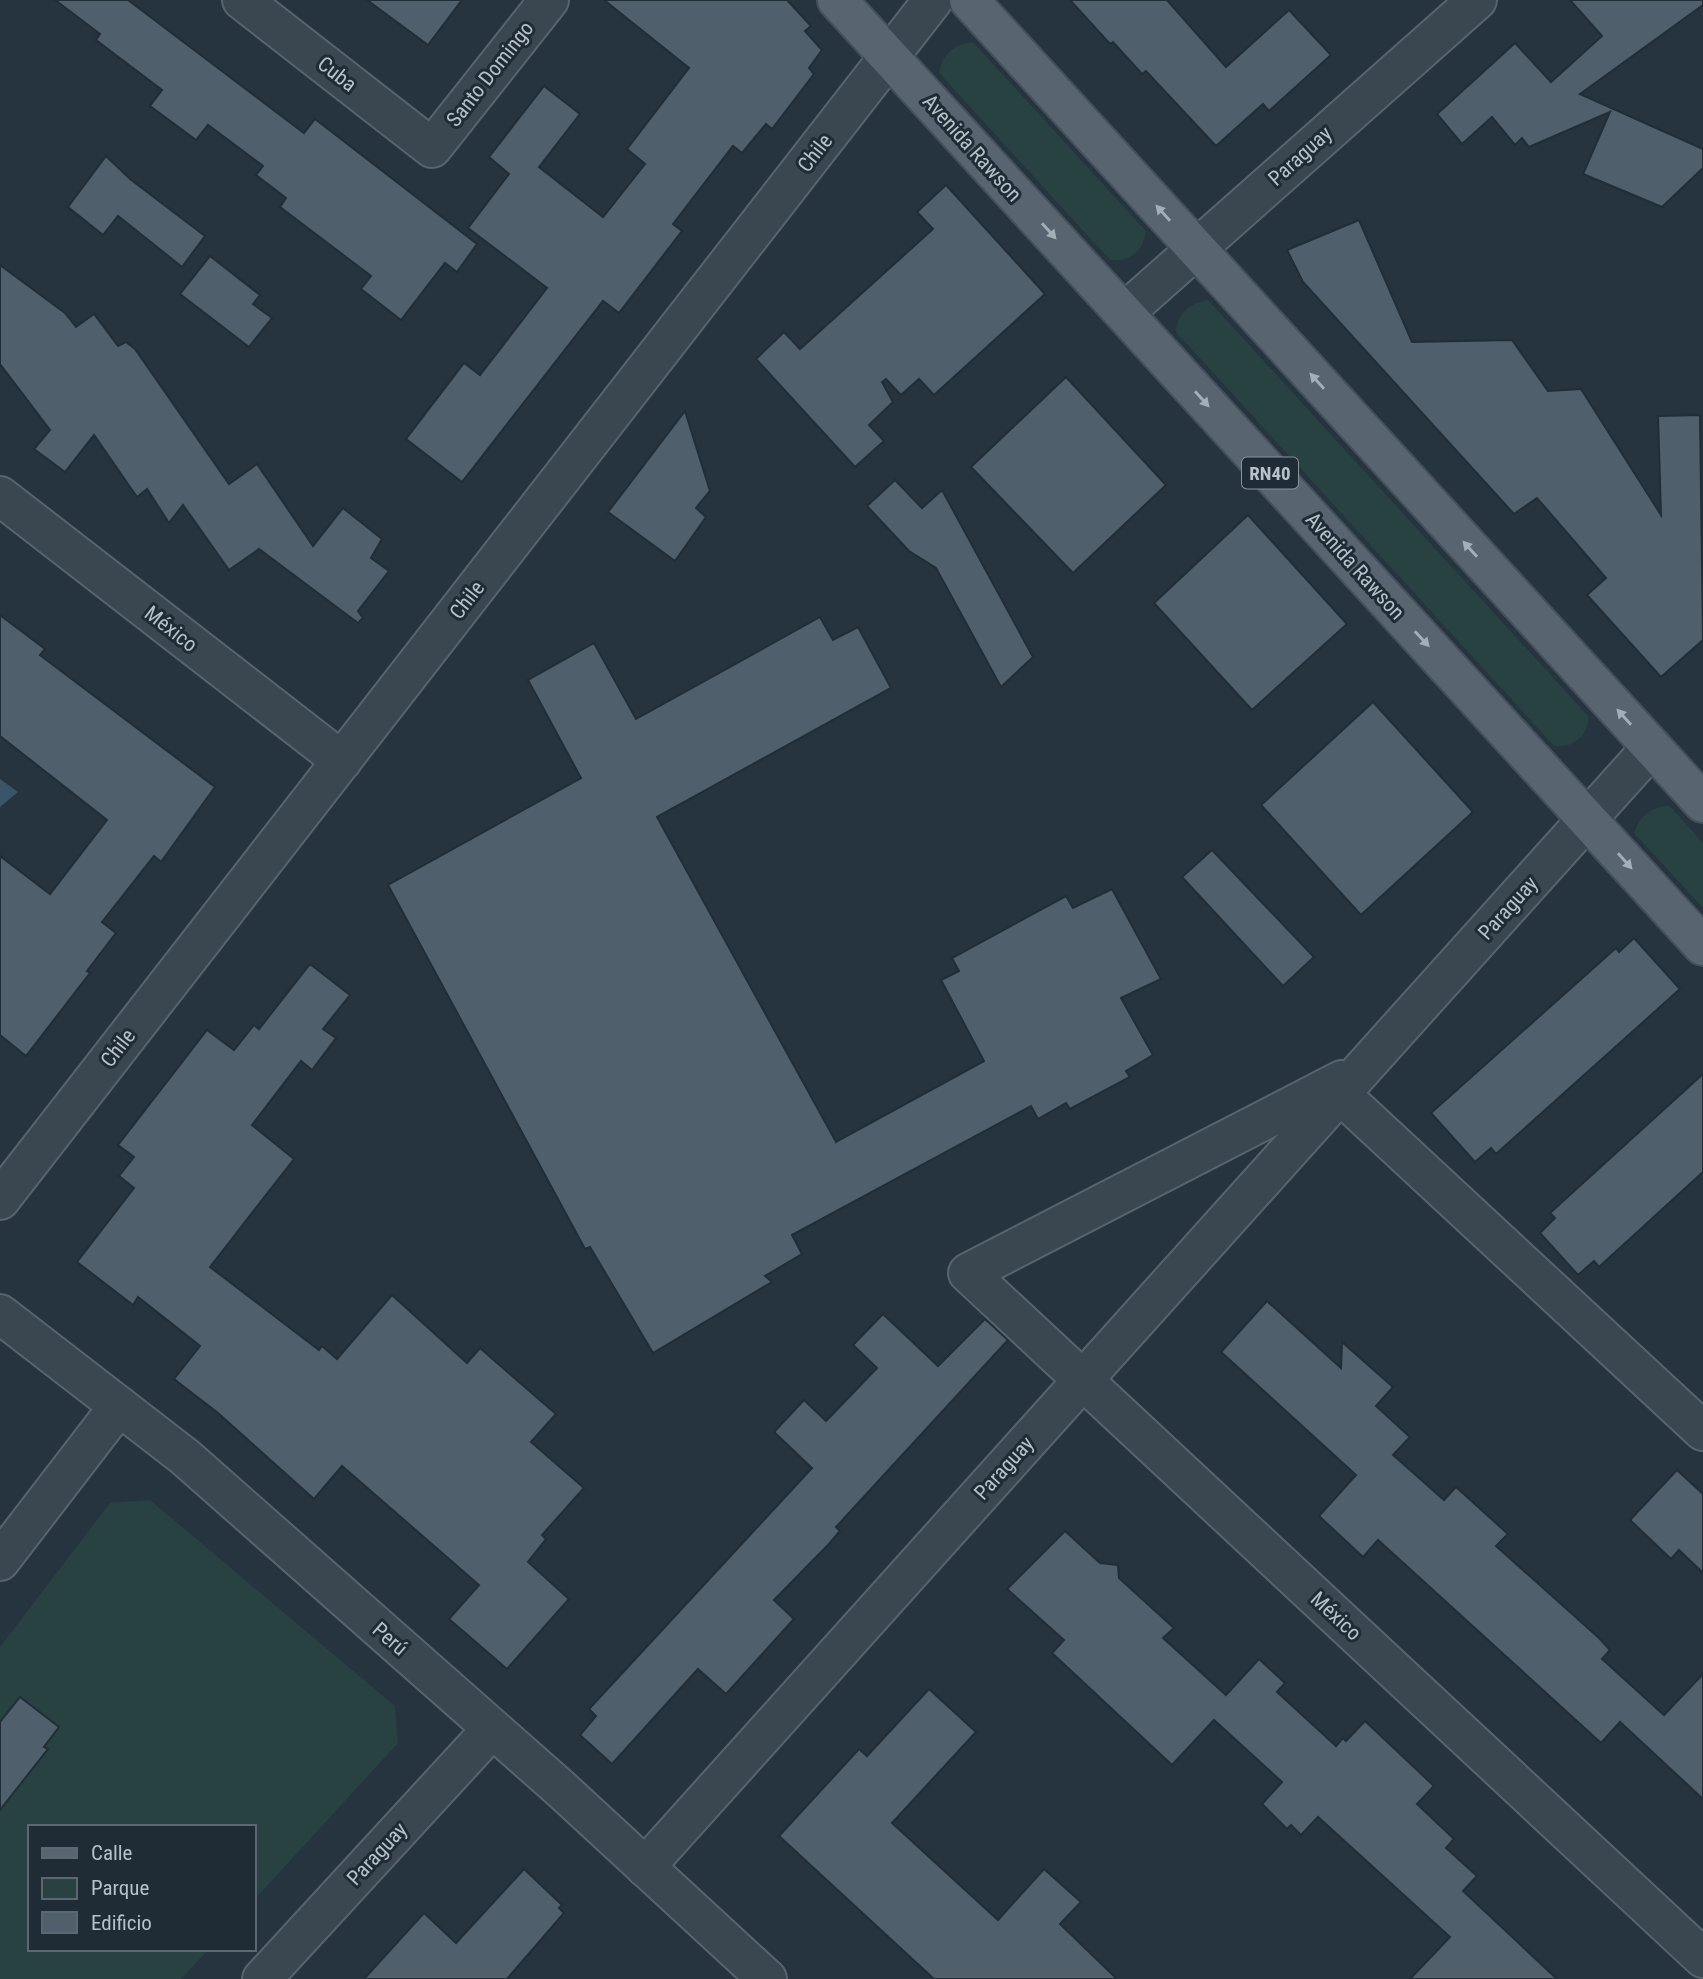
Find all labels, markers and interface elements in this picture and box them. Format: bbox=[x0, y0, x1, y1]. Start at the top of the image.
street label: Santo Domingo bbox=[442, 17, 538, 131]
street label: Cuba bbox=[313, 51, 361, 97]
street label: Avenida Rawson bbox=[918, 90, 1026, 206]
street label: Paraguay bbox=[1263, 121, 1337, 191]
street label: Chile bbox=[793, 129, 837, 177]
one-way arrow bbox=[1156, 205, 1172, 222]
one-way arrow bbox=[1040, 222, 1056, 239]
one-way arrow bbox=[1309, 372, 1325, 390]
one-way arrow bbox=[1194, 390, 1210, 408]
road number: RN40 bbox=[1242, 458, 1298, 488]
street label: Avenida Rawson bbox=[1301, 508, 1409, 624]
one-way arrow bbox=[1463, 541, 1479, 558]
street label: Chile bbox=[445, 576, 489, 624]
street label: México bbox=[140, 601, 202, 657]
one-way arrow bbox=[1414, 630, 1430, 648]
one-way arrow bbox=[1616, 709, 1632, 726]
one-way arrow bbox=[1617, 852, 1633, 869]
street label: Paraguay bbox=[1473, 871, 1543, 945]
street label: Chile bbox=[96, 1024, 140, 1072]
street label: Paraguay bbox=[969, 1431, 1039, 1505]
street label: México bbox=[1306, 1587, 1366, 1645]
street label: Perú bbox=[368, 1618, 412, 1660]
street label: Paraguay bbox=[342, 1818, 412, 1890]
legend bbox=[28, 1825, 256, 1951]
text: Calle bbox=[91, 1841, 133, 1865]
text: Parque bbox=[91, 1876, 149, 1900]
text: Edificio bbox=[91, 1911, 152, 1935]

